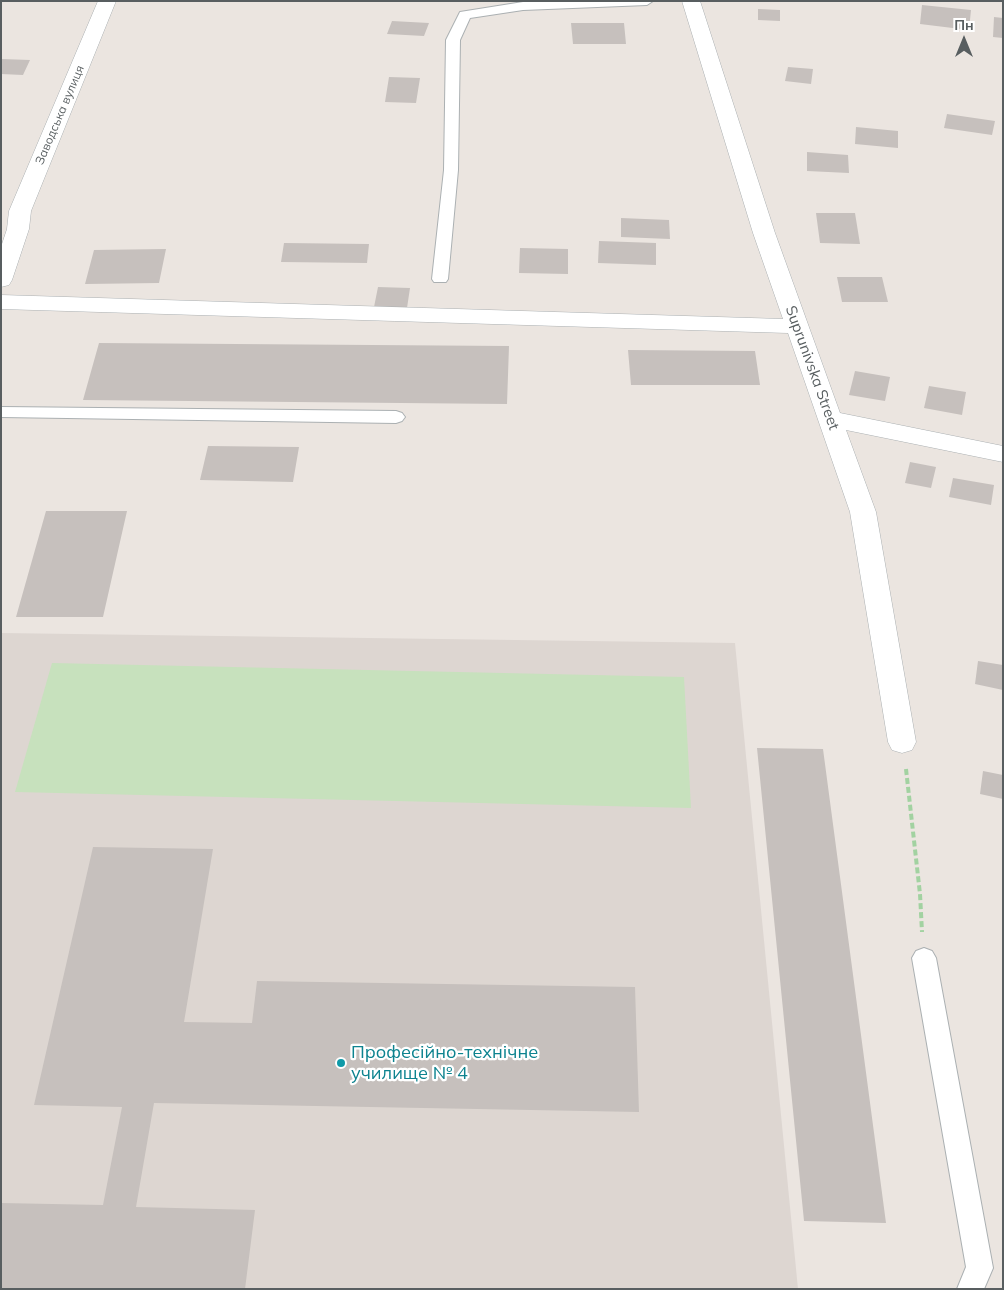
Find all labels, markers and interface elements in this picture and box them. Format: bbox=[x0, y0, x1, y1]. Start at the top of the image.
north arrow bbox=[939, 15, 989, 65]
text: Пн bbox=[954, 16, 974, 34]
street label: Заводська вулиця bbox=[33, 63, 87, 167]
street label: Suprunivska Street bbox=[781, 303, 843, 433]
place label: Професійно-технічне училище № 4 bbox=[351, 1042, 538, 1084]
marker: Професійно-технічне училище № 4 bbox=[335, 1057, 347, 1069]

